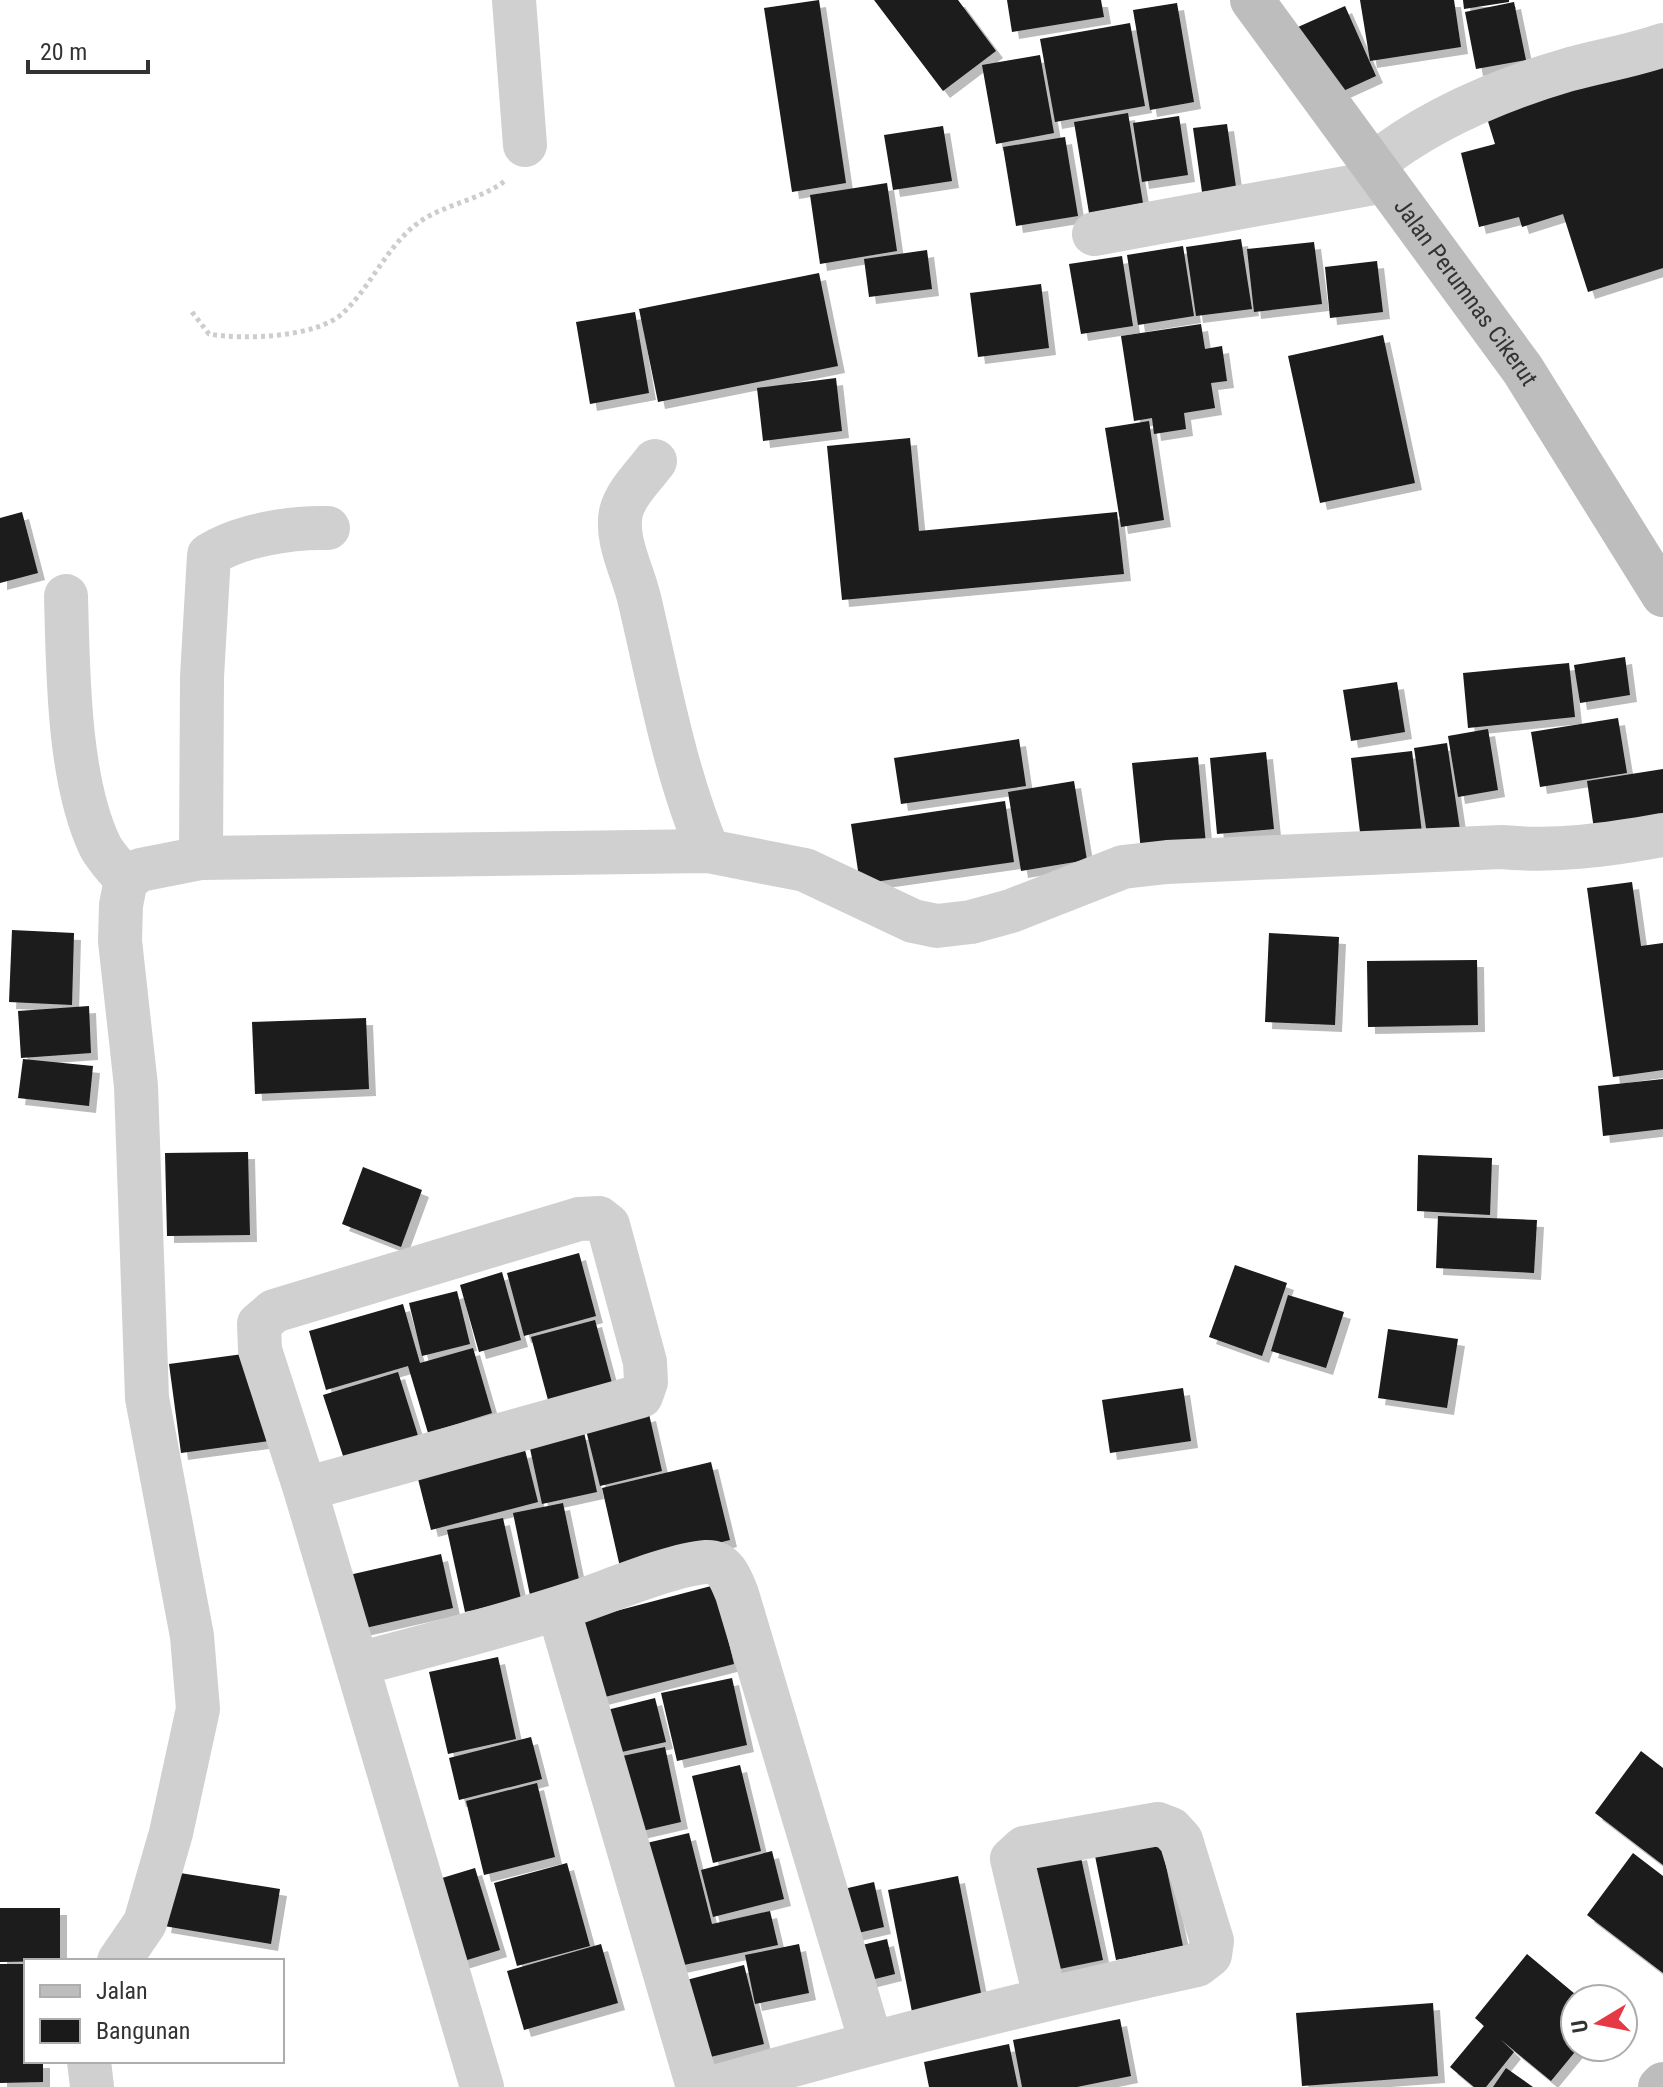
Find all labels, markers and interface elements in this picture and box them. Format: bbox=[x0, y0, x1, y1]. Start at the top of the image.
scale bar bbox=[28, 24, 148, 74]
text: 20 m bbox=[40, 38, 87, 66]
street label: Jalan Perumnas Cikerut bbox=[1388, 193, 1543, 391]
legend bbox=[24, 1959, 284, 2063]
text: Jalan bbox=[96, 1977, 148, 2005]
north arrow bbox=[1559, 1983, 1639, 2063]
text: Bangunan bbox=[96, 2017, 190, 2045]
text: U bbox=[1566, 2018, 1593, 2035]

